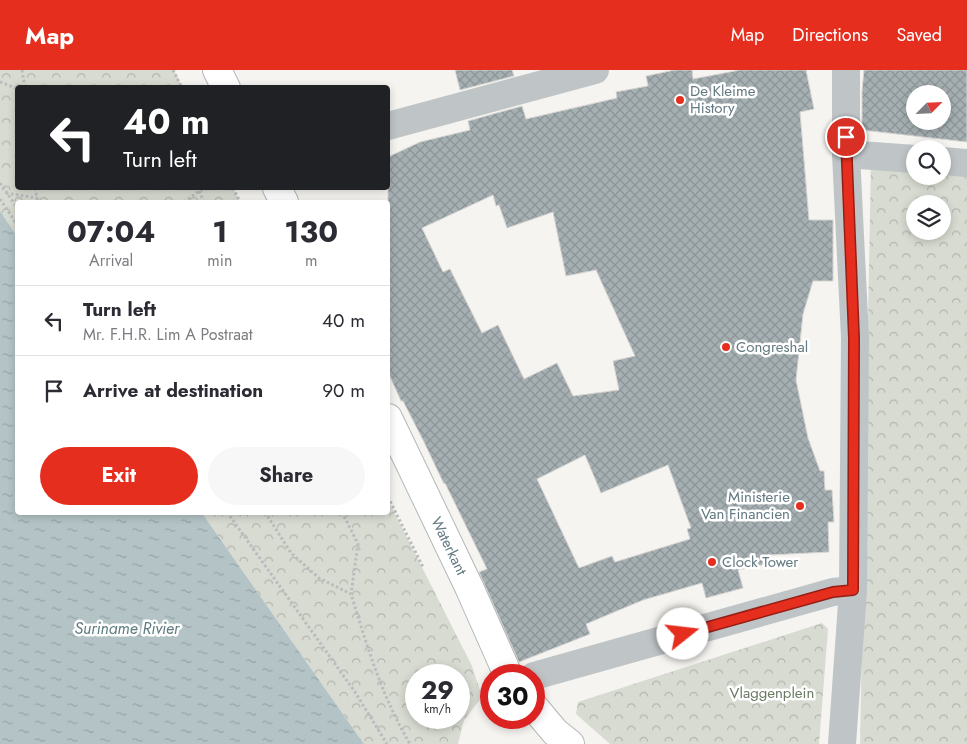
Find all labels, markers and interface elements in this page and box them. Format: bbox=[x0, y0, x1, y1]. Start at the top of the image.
text: Map bbox=[25, 18, 74, 53]
text: Map bbox=[731, 22, 764, 48]
text: Directions bbox=[792, 22, 868, 48]
text: Saved bbox=[896, 22, 942, 48]
place label: De Kleime History bbox=[690, 80, 756, 119]
north arrow bbox=[906, 85, 951, 130]
map controls bbox=[906, 85, 951, 240]
marker: De Kleime History bbox=[674, 94, 686, 106]
text: 40 m bbox=[123, 97, 210, 147]
icon: left bbox=[40, 105, 105, 170]
pin bbox=[825, 116, 867, 158]
icon: arrive bbox=[832, 123, 860, 151]
button: search bbox=[906, 140, 951, 185]
text: Turn left bbox=[123, 143, 197, 175]
button: layers bbox=[906, 195, 951, 240]
text: 07:04 bbox=[67, 210, 155, 253]
text: 1 bbox=[212, 210, 227, 253]
text: 130 bbox=[284, 210, 338, 253]
text: Arrival bbox=[89, 249, 133, 272]
text: min bbox=[207, 249, 232, 272]
text: m bbox=[305, 249, 317, 272]
text: Turn left bbox=[83, 296, 156, 323]
icon: left bbox=[40, 307, 68, 335]
text: 40 m bbox=[322, 307, 365, 334]
text: Mr. F.H.R. Lim A Postraat bbox=[83, 323, 253, 346]
place label: Congreshal bbox=[736, 336, 808, 358]
marker: Congreshal bbox=[720, 341, 732, 353]
icon: arrive bbox=[40, 377, 68, 405]
text: Arrive at destination bbox=[83, 377, 263, 404]
text: 90 m bbox=[322, 377, 365, 404]
button: Exit bbox=[40, 447, 198, 505]
button: Share bbox=[208, 447, 365, 505]
place label: Ministerie Van Financien bbox=[701, 486, 790, 525]
marker: Ministerie Van Financien bbox=[794, 500, 806, 512]
street label: Waterkant bbox=[425, 513, 473, 579]
place label: Clock Tower bbox=[722, 551, 799, 573]
marker: Clock Tower bbox=[706, 556, 718, 568]
position arrow bbox=[656, 607, 708, 659]
water label: Suriname Rivier bbox=[75, 617, 181, 640]
speed limit sign: 30 bbox=[480, 664, 545, 729]
text: 29 bbox=[421, 672, 454, 708]
park label: Vlaggenplein bbox=[730, 682, 814, 704]
text: km/h bbox=[424, 700, 451, 718]

